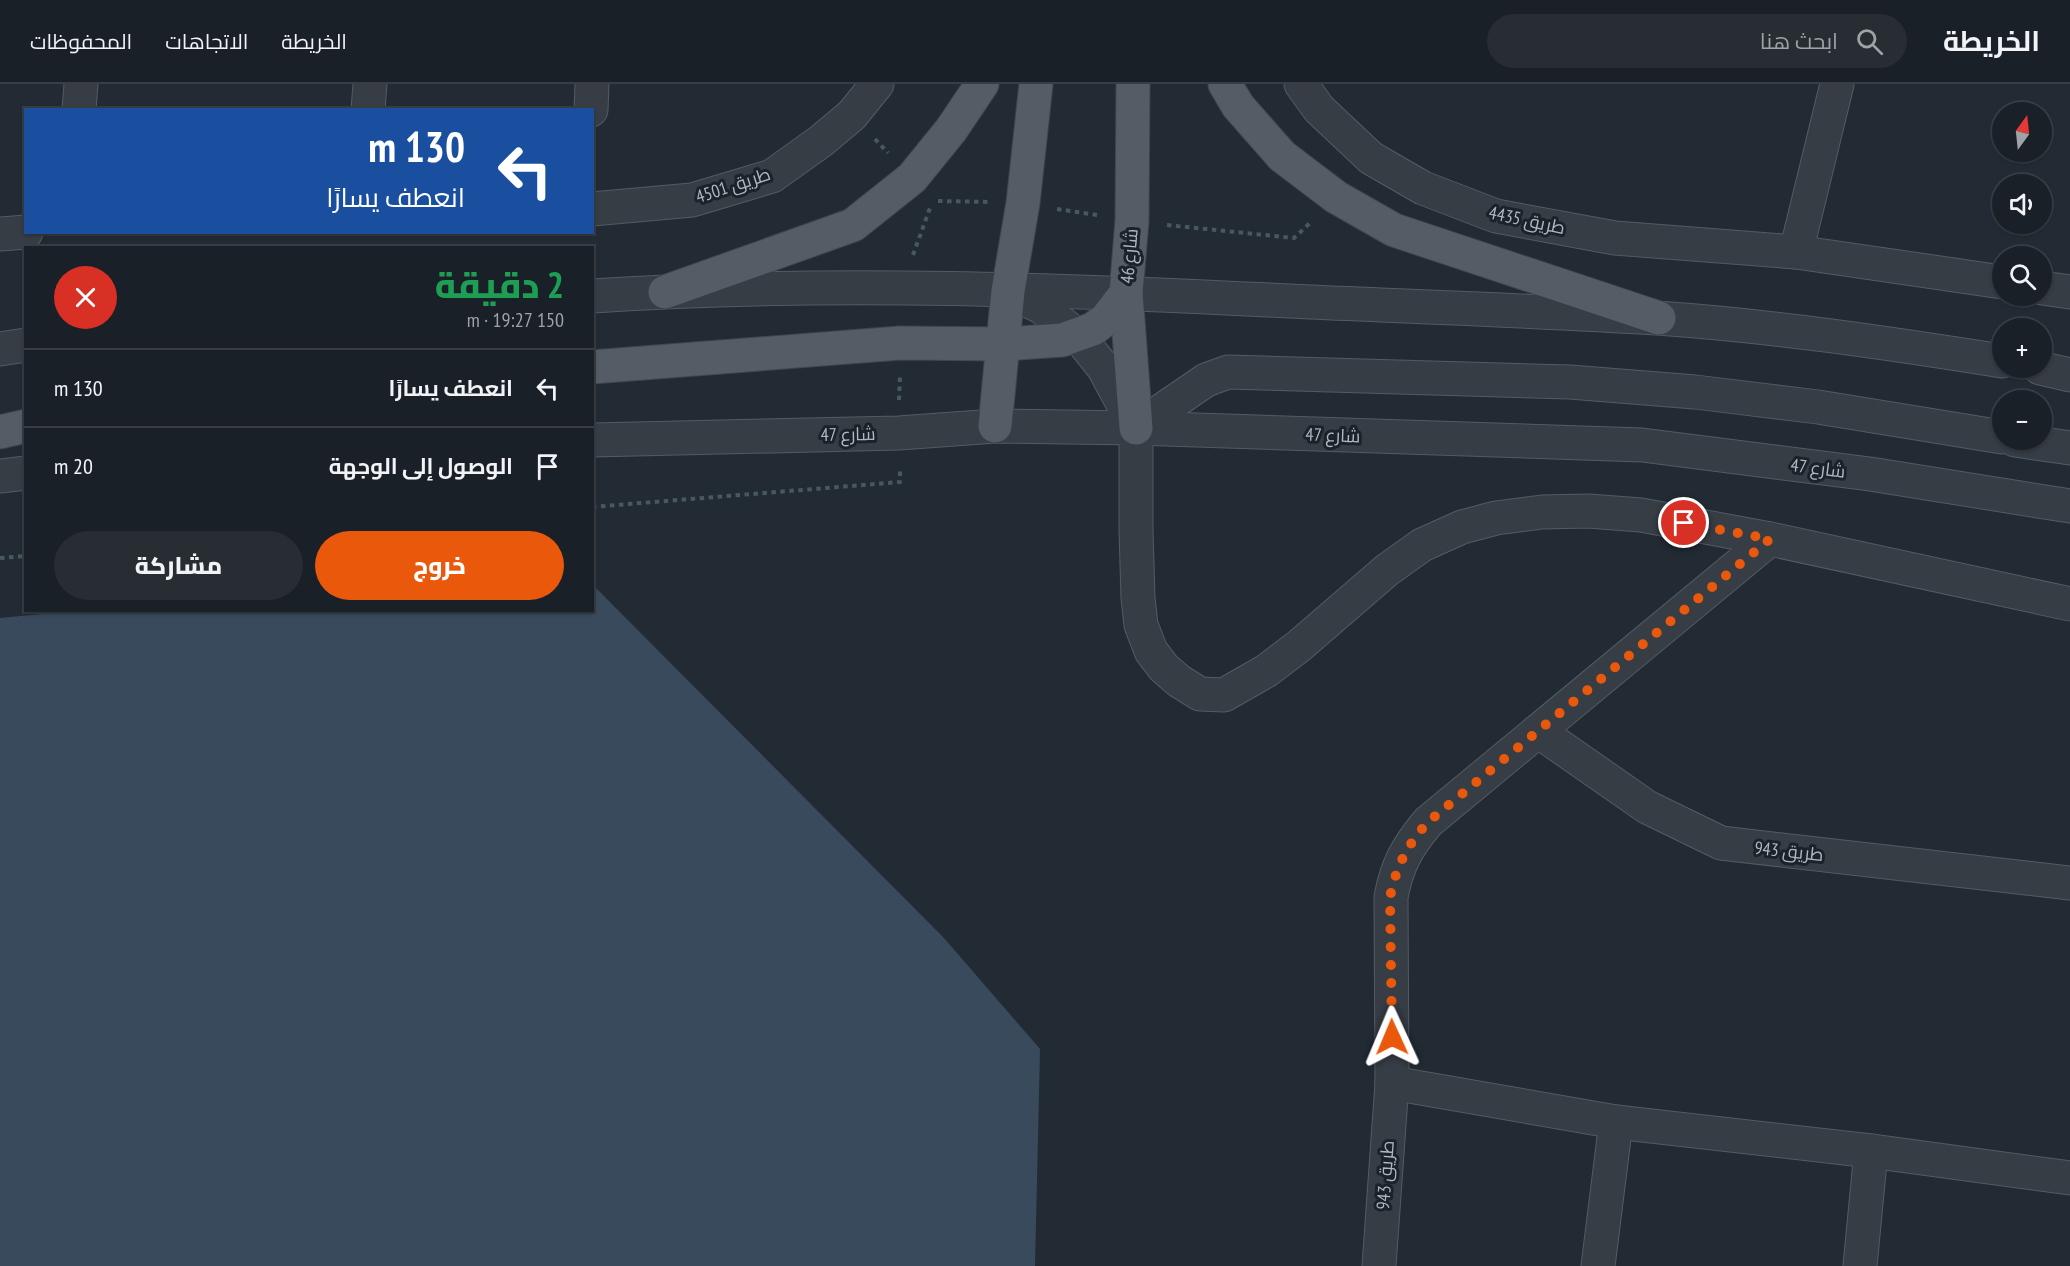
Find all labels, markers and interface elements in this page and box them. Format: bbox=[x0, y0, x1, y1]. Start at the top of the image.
search box bbox=[1487, 14, 1907, 68]
text: الخريطة bbox=[1943, 22, 2040, 59]
icon: search bbox=[1853, 25, 1886, 58]
text: ابحث هنا bbox=[1760, 27, 1838, 55]
text: المحفوظات bbox=[30, 28, 132, 55]
text: الاتجاهات bbox=[165, 28, 248, 55]
text: الخريطة bbox=[281, 28, 347, 55]
north arrow bbox=[1992, 102, 2052, 162]
map controls bbox=[1992, 102, 2052, 450]
text: 130 m bbox=[368, 119, 465, 174]
icon: left bbox=[486, 132, 564, 210]
street label: طريق 4501 bbox=[693, 162, 774, 209]
button: sound bbox=[1992, 174, 2052, 234]
text: انعطف يسارًا bbox=[326, 180, 465, 214]
street label: طريق 4435 bbox=[1487, 201, 1567, 240]
street label: شارع 46 bbox=[1115, 228, 1144, 284]
button: search bbox=[1992, 246, 2052, 306]
text: 2 دقيقة bbox=[435, 261, 564, 308]
button: close bbox=[54, 266, 117, 329]
text: 150 m · 19:27 bbox=[467, 307, 564, 333]
button: + bbox=[1992, 318, 2052, 378]
icon: left bbox=[531, 372, 564, 405]
text: 130 m bbox=[54, 374, 103, 402]
text: انعطف يسارًا bbox=[389, 374, 513, 402]
button: − bbox=[1992, 390, 2052, 450]
street label: شارع 47 bbox=[820, 422, 876, 447]
street label: شارع 47 bbox=[1305, 423, 1361, 448]
icon: arrive bbox=[531, 450, 564, 483]
text: 20 m bbox=[54, 452, 93, 480]
text: الوصول إلى الوجهة bbox=[329, 452, 513, 480]
street label: شارع 47 bbox=[1789, 453, 1847, 484]
pin bbox=[1658, 497, 1709, 548]
icon: arrive bbox=[1667, 506, 1700, 539]
button: مشاركة bbox=[54, 531, 303, 600]
button: خروج bbox=[315, 531, 564, 600]
street label: طريق 943 bbox=[1753, 836, 1825, 867]
position arrow bbox=[1360, 1005, 1424, 1069]
street label: طريق 943 bbox=[1371, 1140, 1400, 1210]

